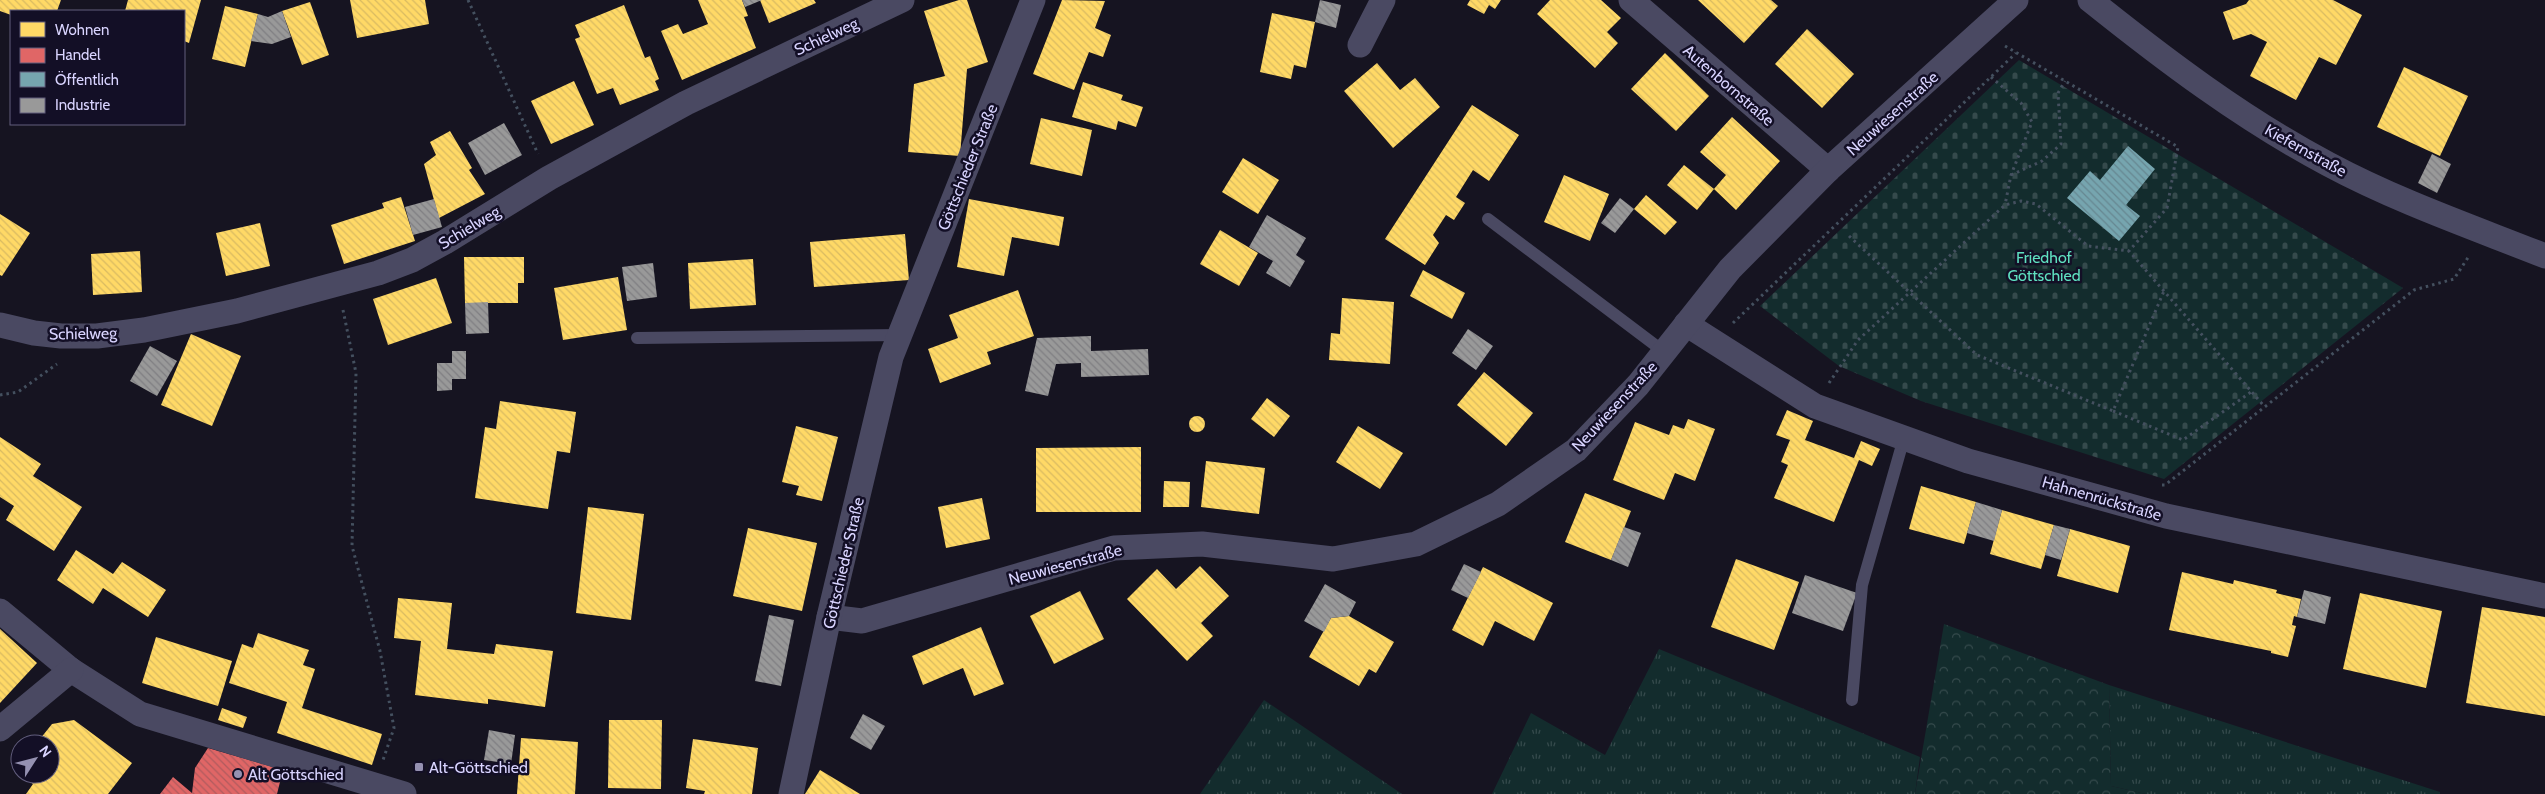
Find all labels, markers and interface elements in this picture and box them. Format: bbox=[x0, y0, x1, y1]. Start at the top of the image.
legend bbox=[10, 10, 185, 125]
street label: Schielweg bbox=[791, 13, 862, 59]
text: Wohnen bbox=[55, 21, 109, 39]
street label: Autenbornstraße bbox=[1679, 41, 1778, 130]
text: Handel bbox=[55, 46, 101, 64]
street label: Neuwiesenstraße bbox=[1843, 67, 1942, 159]
text: Öffentlich bbox=[55, 71, 119, 89]
text: Industrie bbox=[55, 96, 110, 114]
street label: Göttschieder Straße bbox=[933, 101, 1001, 233]
street label: Kiefernstraße bbox=[2262, 120, 2350, 181]
street label: Schielweg bbox=[435, 201, 504, 253]
park label: Friedhof Göttschied bbox=[2007, 248, 2081, 285]
street label: Schielweg bbox=[49, 323, 118, 344]
street label: Neuwiesenstraße bbox=[1568, 357, 1661, 455]
street label: Hahnenrückstraße bbox=[2040, 472, 2164, 525]
street label: Göttschieder Straße bbox=[819, 495, 868, 631]
street label: Neuwiesenstraße bbox=[1006, 540, 1124, 589]
north arrow bbox=[10, 734, 60, 784]
text: N bbox=[35, 742, 56, 761]
place label: Alt-Göttschied bbox=[429, 758, 528, 777]
marker: Alt-Göttschied bbox=[413, 761, 425, 773]
place label: Alt Göttschied bbox=[248, 765, 344, 784]
marker: Alt Göttschied bbox=[232, 768, 244, 780]

